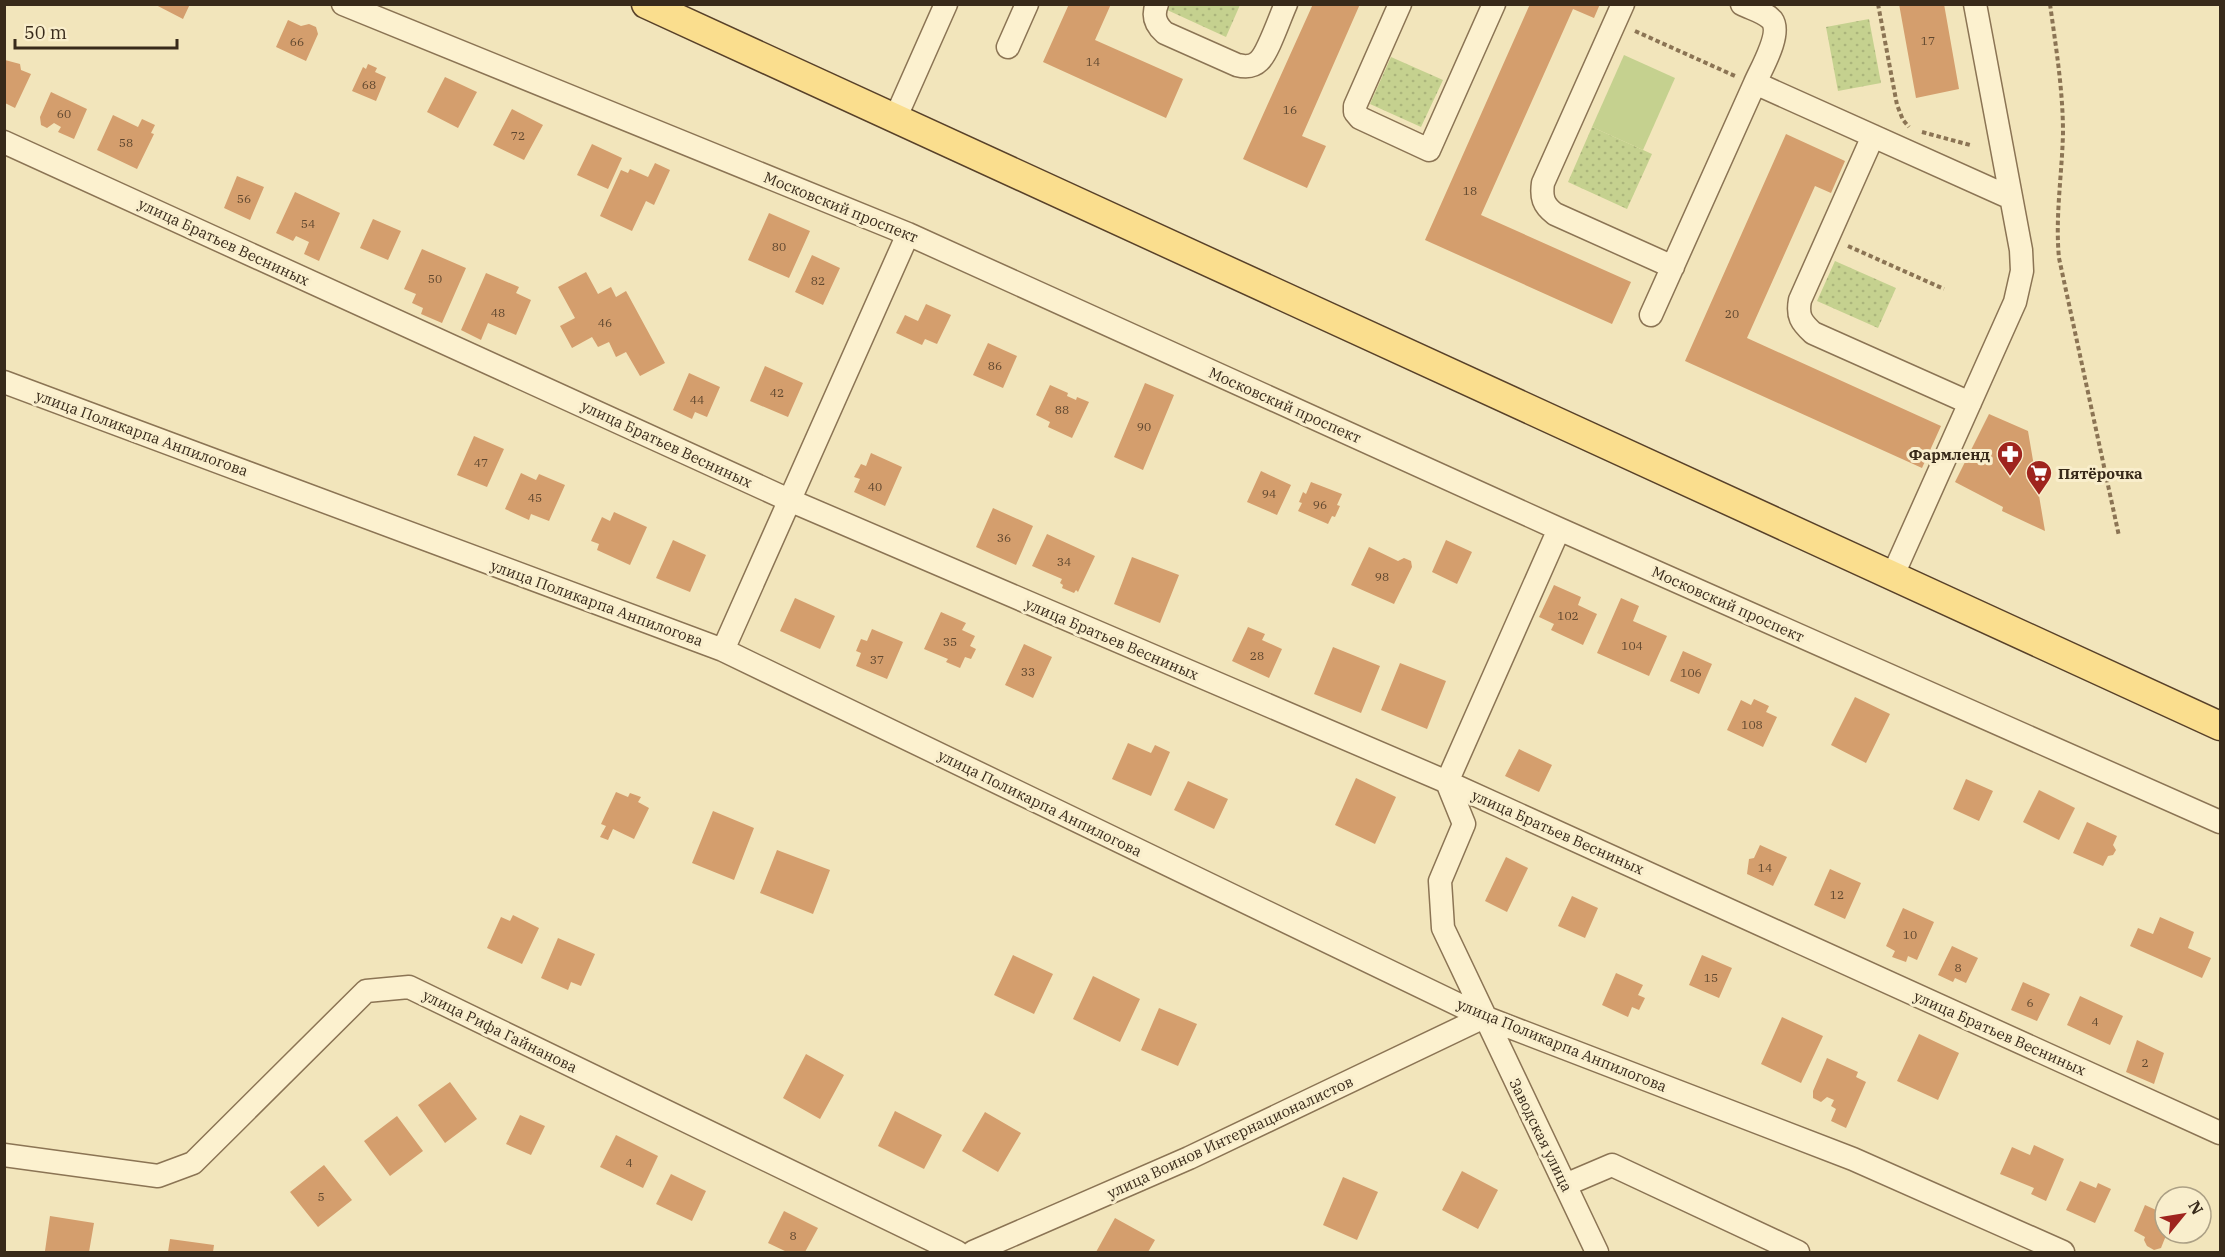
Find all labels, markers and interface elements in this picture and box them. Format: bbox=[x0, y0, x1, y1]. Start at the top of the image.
scale bar bbox=[15, 12, 177, 50]
text: 50 m bbox=[24, 21, 67, 44]
house number: 17 bbox=[1921, 33, 1935, 48]
house number: 66 bbox=[290, 34, 304, 49]
house number: 14 bbox=[1086, 54, 1100, 69]
house number: 68 bbox=[362, 77, 376, 92]
house number: 16 bbox=[1283, 102, 1297, 117]
house number: 60 bbox=[57, 106, 71, 121]
house number: 72 bbox=[511, 128, 525, 143]
house number: 58 bbox=[119, 135, 133, 150]
street label: Московский проспект bbox=[761, 167, 921, 247]
house number: 18 bbox=[1463, 183, 1477, 198]
house number: 56 bbox=[237, 191, 251, 206]
street label: улица Братьев Весниных bbox=[135, 194, 313, 290]
house number: 54 bbox=[301, 216, 315, 231]
house number: 80 bbox=[772, 239, 786, 254]
house number: 50 bbox=[428, 271, 442, 286]
house number: 82 bbox=[811, 273, 825, 288]
house number: 48 bbox=[491, 305, 505, 320]
house number: 20 bbox=[1725, 306, 1739, 321]
house number: 46 bbox=[598, 315, 612, 330]
house number: 86 bbox=[988, 358, 1002, 373]
street label: Московский проспект bbox=[1206, 363, 1364, 447]
house number: 42 bbox=[770, 385, 784, 400]
street label: улица Поликарпа Анпилогова bbox=[33, 386, 251, 480]
house number: 44 bbox=[690, 392, 704, 407]
street label: улица Братьев Весниных bbox=[578, 396, 756, 492]
house number: 88 bbox=[1055, 402, 1069, 417]
house number: 90 bbox=[1137, 419, 1151, 434]
pharmacy icon: Фармленд bbox=[1995, 439, 2025, 477]
place label: Фармленд bbox=[1909, 445, 1990, 464]
house number: 47 bbox=[474, 455, 488, 470]
supermarket icon: Пятёрочка bbox=[2024, 458, 2054, 496]
place label: Пятёрочка bbox=[2058, 464, 2143, 483]
house number: 40 bbox=[868, 479, 882, 494]
house number: 94 bbox=[1262, 486, 1276, 501]
house number: 45 bbox=[528, 490, 542, 505]
house number: 96 bbox=[1313, 497, 1327, 512]
house number: 36 bbox=[997, 530, 1011, 545]
house number: 34 bbox=[1057, 554, 1071, 569]
street label: улица Поликарпа Анпилогова bbox=[488, 556, 706, 650]
street label: Московский проспект bbox=[1649, 562, 1807, 646]
house number: 98 bbox=[1375, 569, 1389, 584]
street label: улица Братьев Весниных bbox=[1022, 594, 1202, 684]
house number: 102 bbox=[1557, 608, 1579, 623]
house number: 35 bbox=[943, 634, 957, 649]
house number: 104 bbox=[1621, 638, 1643, 653]
house number: 28 bbox=[1250, 648, 1264, 663]
house number: 37 bbox=[870, 652, 884, 667]
house number: 33 bbox=[1021, 664, 1035, 679]
house number: 106 bbox=[1680, 665, 1702, 680]
house number: 108 bbox=[1741, 717, 1763, 732]
street label: улица Поликарпа Анпилогова bbox=[935, 745, 1145, 861]
street label: улица Братьев Весниных bbox=[1469, 785, 1647, 879]
house number: 14 bbox=[1758, 860, 1772, 875]
house number: 12 bbox=[1830, 887, 1844, 902]
house number: 10 bbox=[1903, 927, 1917, 942]
house number: 8 bbox=[1954, 960, 1962, 975]
house number: 15 bbox=[1704, 970, 1718, 985]
street label: улица Рифа Гайнанова bbox=[420, 985, 580, 1077]
street label: улица Братьев Весниных bbox=[1911, 986, 2089, 1080]
street label: улица Поликарпа Анпилогова bbox=[1454, 994, 1670, 1096]
house number: 6 bbox=[2026, 995, 2034, 1010]
house number: 4 bbox=[2091, 1014, 2099, 1029]
house number: 2 bbox=[2141, 1055, 2149, 1070]
street label: улица Воинов Интернационалистов bbox=[1104, 1071, 1356, 1203]
street label: Заводская улица bbox=[1505, 1075, 1577, 1195]
house number: 4 bbox=[625, 1155, 633, 1170]
north arrow bbox=[2153, 1185, 2213, 1245]
house number: 5 bbox=[317, 1189, 325, 1204]
text: N bbox=[2184, 1197, 2208, 1218]
house number: 8 bbox=[789, 1228, 797, 1243]

